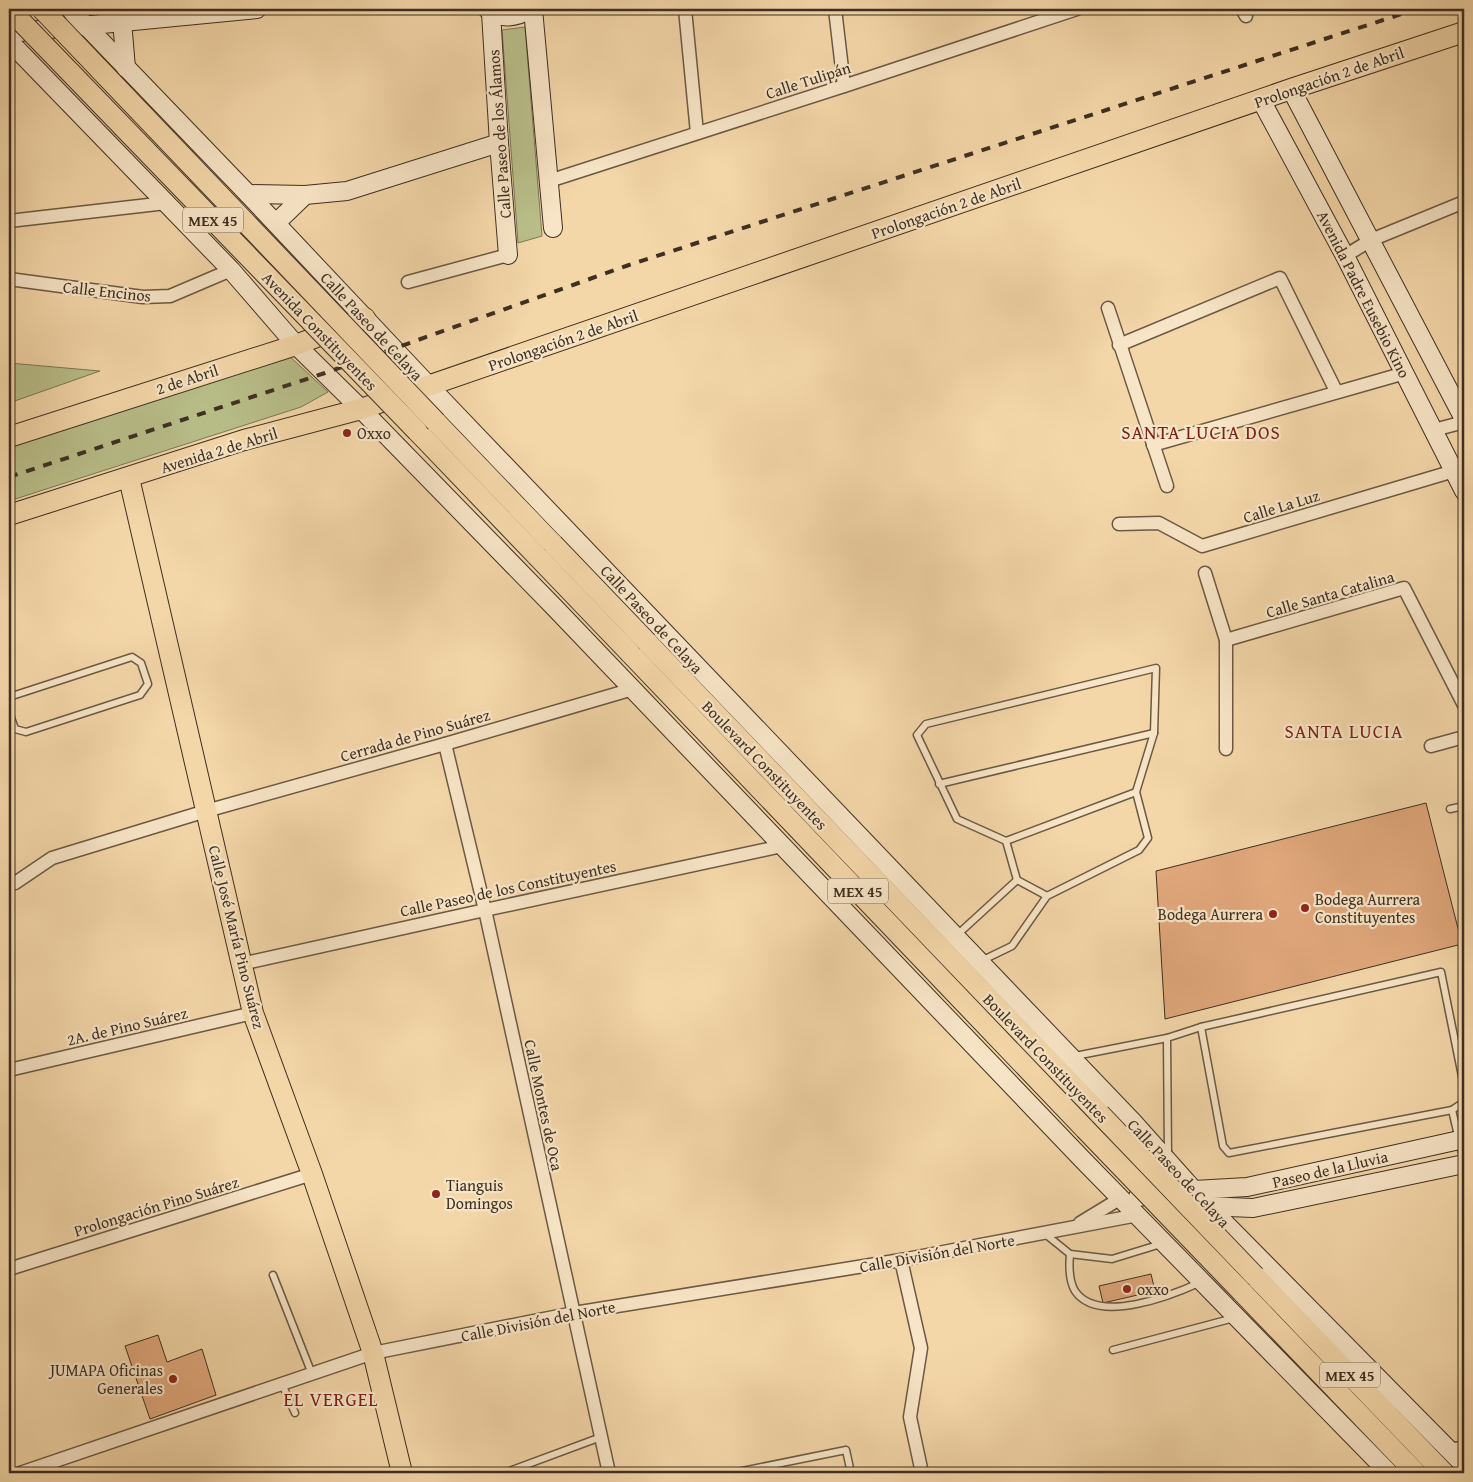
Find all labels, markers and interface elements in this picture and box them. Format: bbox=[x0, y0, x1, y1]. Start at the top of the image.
street label: Prolongación 2 de Abril bbox=[1251, 40, 1408, 114]
street label: Calle Paseo de los Álamos bbox=[481, 49, 517, 219]
street label: Calle Tulipán bbox=[762, 55, 854, 105]
street label: Prolongación 2 de Abril bbox=[868, 171, 1025, 245]
street label: Avenida Padre Eusebio Kino bbox=[1311, 206, 1417, 382]
road number: MEX 45 bbox=[183, 208, 243, 232]
street label: Avenida Constituyentes bbox=[257, 266, 383, 396]
street label: Calle Paseo de Celaya bbox=[315, 266, 429, 386]
street label: Calle Encinos bbox=[62, 274, 152, 308]
street label: Prolongación 2 de Abril bbox=[485, 303, 642, 377]
street label: 2 de Abril bbox=[153, 357, 222, 400]
district label: SANTA LUCIA DOS bbox=[1121, 418, 1281, 446]
street label: Avenida 2 de Abril bbox=[157, 421, 281, 479]
place label: Oxxo bbox=[357, 421, 391, 445]
marker: Oxxo bbox=[341, 427, 353, 439]
street label: Calle La Luz bbox=[1240, 483, 1322, 529]
street label: Calle Paseo de Celaya bbox=[595, 559, 709, 679]
street label: Calle Santa Catalina bbox=[1263, 564, 1397, 624]
street label: Boulevard Constituyentes bbox=[697, 695, 833, 835]
street label: Cerrada de Pino Suárez bbox=[337, 702, 493, 768]
district label: SANTA LUCIA bbox=[1285, 717, 1403, 745]
street label: Calle José María Pino Suárez bbox=[203, 843, 271, 1031]
street label: Calle Paseo de los Constituyentes bbox=[398, 853, 618, 923]
road number: MEX 45 bbox=[828, 878, 888, 904]
place label: Bodega Aurrera Constituyentes bbox=[1315, 887, 1421, 929]
place label: Bodega Aurrera bbox=[1158, 902, 1263, 926]
marker: Bodega Aurrera Constituyentes bbox=[1299, 902, 1311, 914]
marker: Bodega Aurrera bbox=[1267, 908, 1279, 920]
street label: Boulevard Constituyentes bbox=[978, 988, 1114, 1128]
street label: 2A. de Pino Suárez bbox=[64, 1000, 190, 1052]
street label: Calle Montes de Oca bbox=[518, 1037, 570, 1173]
street label: Calle Paseo de Celaya bbox=[1122, 1113, 1236, 1233]
street label: Paseo de la Lluvia bbox=[1270, 1144, 1391, 1194]
street label: Prolongación Pino Suárez bbox=[71, 1169, 241, 1243]
place label: Tianguis Domingos bbox=[446, 1173, 513, 1215]
marker: Tianguis Domingos bbox=[430, 1188, 442, 1200]
street label: Calle División del Norte bbox=[858, 1228, 1016, 1278]
place label: oxxo bbox=[1137, 1277, 1169, 1301]
marker: oxxo bbox=[1121, 1283, 1133, 1295]
street label: Calle División del Norte bbox=[459, 1294, 617, 1348]
place label: JUMAPA Oficinas Generales bbox=[48, 1358, 163, 1400]
road number: MEX 45 bbox=[1320, 1362, 1380, 1388]
marker: JUMAPA Oficinas Generales bbox=[167, 1373, 179, 1385]
district label: EL VERGEL bbox=[283, 1385, 379, 1413]

